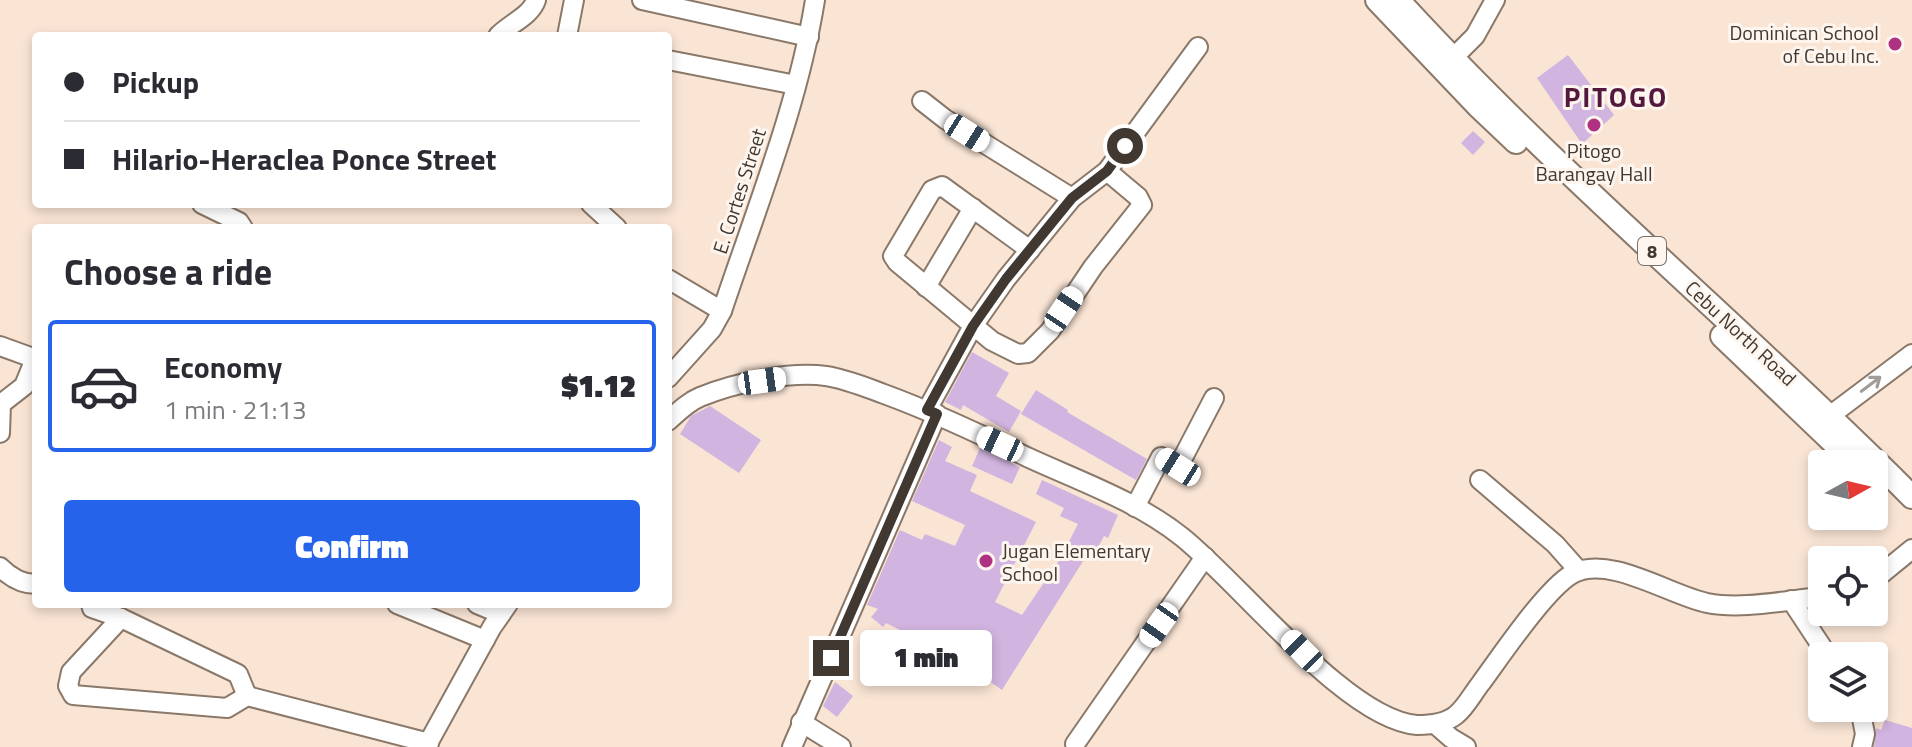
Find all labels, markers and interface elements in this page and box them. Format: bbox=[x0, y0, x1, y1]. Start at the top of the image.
place label: Dominican School of Cebu Inc. bbox=[1729, 17, 1879, 71]
marker: Dominican School of Cebu Inc. bbox=[1886, 35, 1904, 53]
text: Pickup bbox=[112, 59, 199, 105]
district label: PITOGO bbox=[1564, 75, 1668, 118]
car bbox=[940, 110, 994, 156]
marker: Pitogo Barangay Hall bbox=[1585, 116, 1603, 134]
street label: E. Cortes Street bbox=[704, 124, 774, 258]
route start bbox=[1107, 128, 1143, 164]
place label: Pitogo Barangay Hall bbox=[1535, 135, 1653, 189]
text: Hilario-Heraclea Ponce Street bbox=[112, 136, 496, 182]
road number: 8 bbox=[1638, 237, 1666, 265]
text: Choose a ride bbox=[64, 244, 272, 299]
street label: Cebu North Road bbox=[1678, 273, 1804, 393]
car bbox=[1041, 282, 1087, 336]
text: Economy bbox=[164, 344, 282, 390]
icon: car bbox=[68, 350, 140, 422]
text: $1.12 bbox=[562, 363, 636, 409]
car bbox=[737, 366, 787, 396]
one-way arrow bbox=[1860, 376, 1881, 393]
text: 1 min · 21:13 bbox=[164, 390, 307, 429]
car bbox=[973, 423, 1027, 465]
car bbox=[1151, 444, 1205, 490]
north arrow bbox=[1808, 450, 1888, 530]
map controls bbox=[1808, 450, 1888, 722]
button: Confirm bbox=[64, 500, 640, 592]
place label: Jugan Elementary School bbox=[1002, 535, 1151, 589]
button: locate bbox=[1808, 546, 1888, 626]
marker: Jugan Elementary School bbox=[977, 552, 995, 570]
car bbox=[1135, 598, 1183, 652]
car bbox=[1277, 626, 1327, 676]
callout: 1 min bbox=[859, 630, 991, 686]
text: 1 min bbox=[894, 638, 958, 677]
route end bbox=[813, 640, 849, 676]
button: layers bbox=[1808, 642, 1888, 722]

